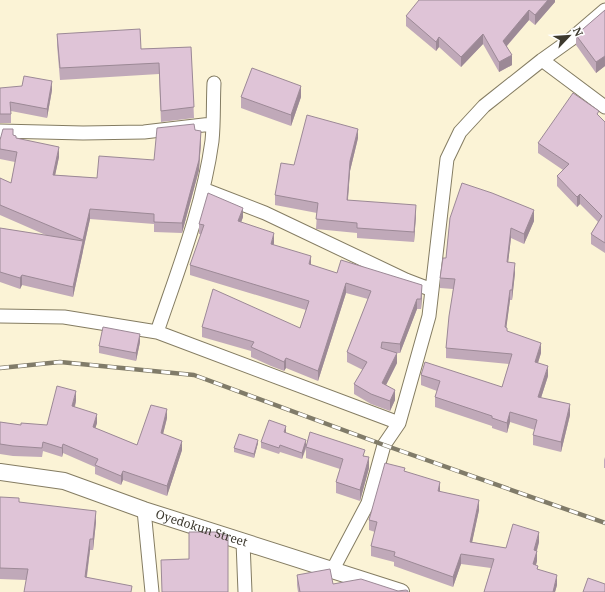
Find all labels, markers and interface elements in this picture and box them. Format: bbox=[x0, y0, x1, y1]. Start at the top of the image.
north arrow bbox=[549, 16, 589, 56]
text: N bbox=[570, 24, 587, 39]
street label: Oyedokun Street bbox=[154, 505, 250, 550]

